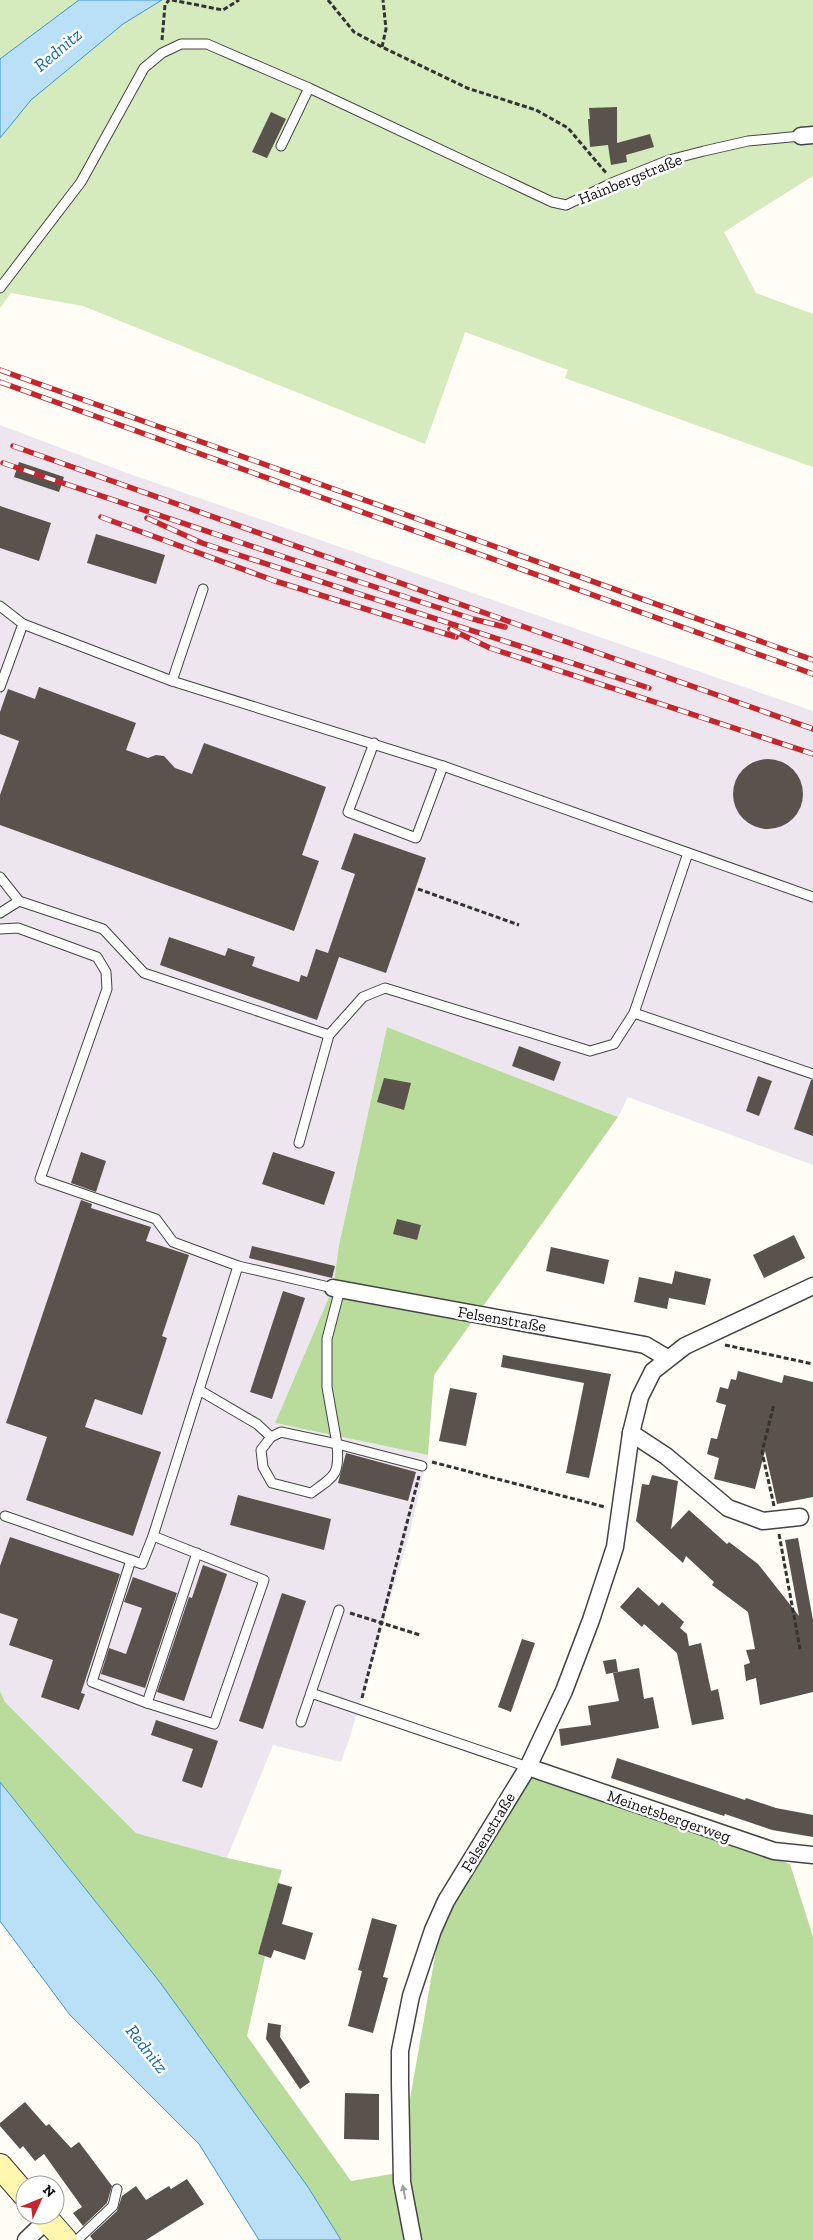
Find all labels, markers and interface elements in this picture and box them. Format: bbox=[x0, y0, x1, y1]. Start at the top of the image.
water label: Rednitz bbox=[30, 24, 86, 76]
street label: Hainbergstraße bbox=[575, 150, 685, 208]
street label: Felsenstraße bbox=[456, 1302, 548, 1336]
street label: Meinetsbergerweg bbox=[605, 1786, 734, 1846]
street label: Felsenstraße bbox=[457, 1789, 519, 1875]
water label: Rednitz bbox=[121, 2020, 173, 2078]
north arrow bbox=[15, 2175, 65, 2225]
text: N bbox=[39, 2182, 59, 2201]
one-way arrow bbox=[400, 2184, 408, 2200]

